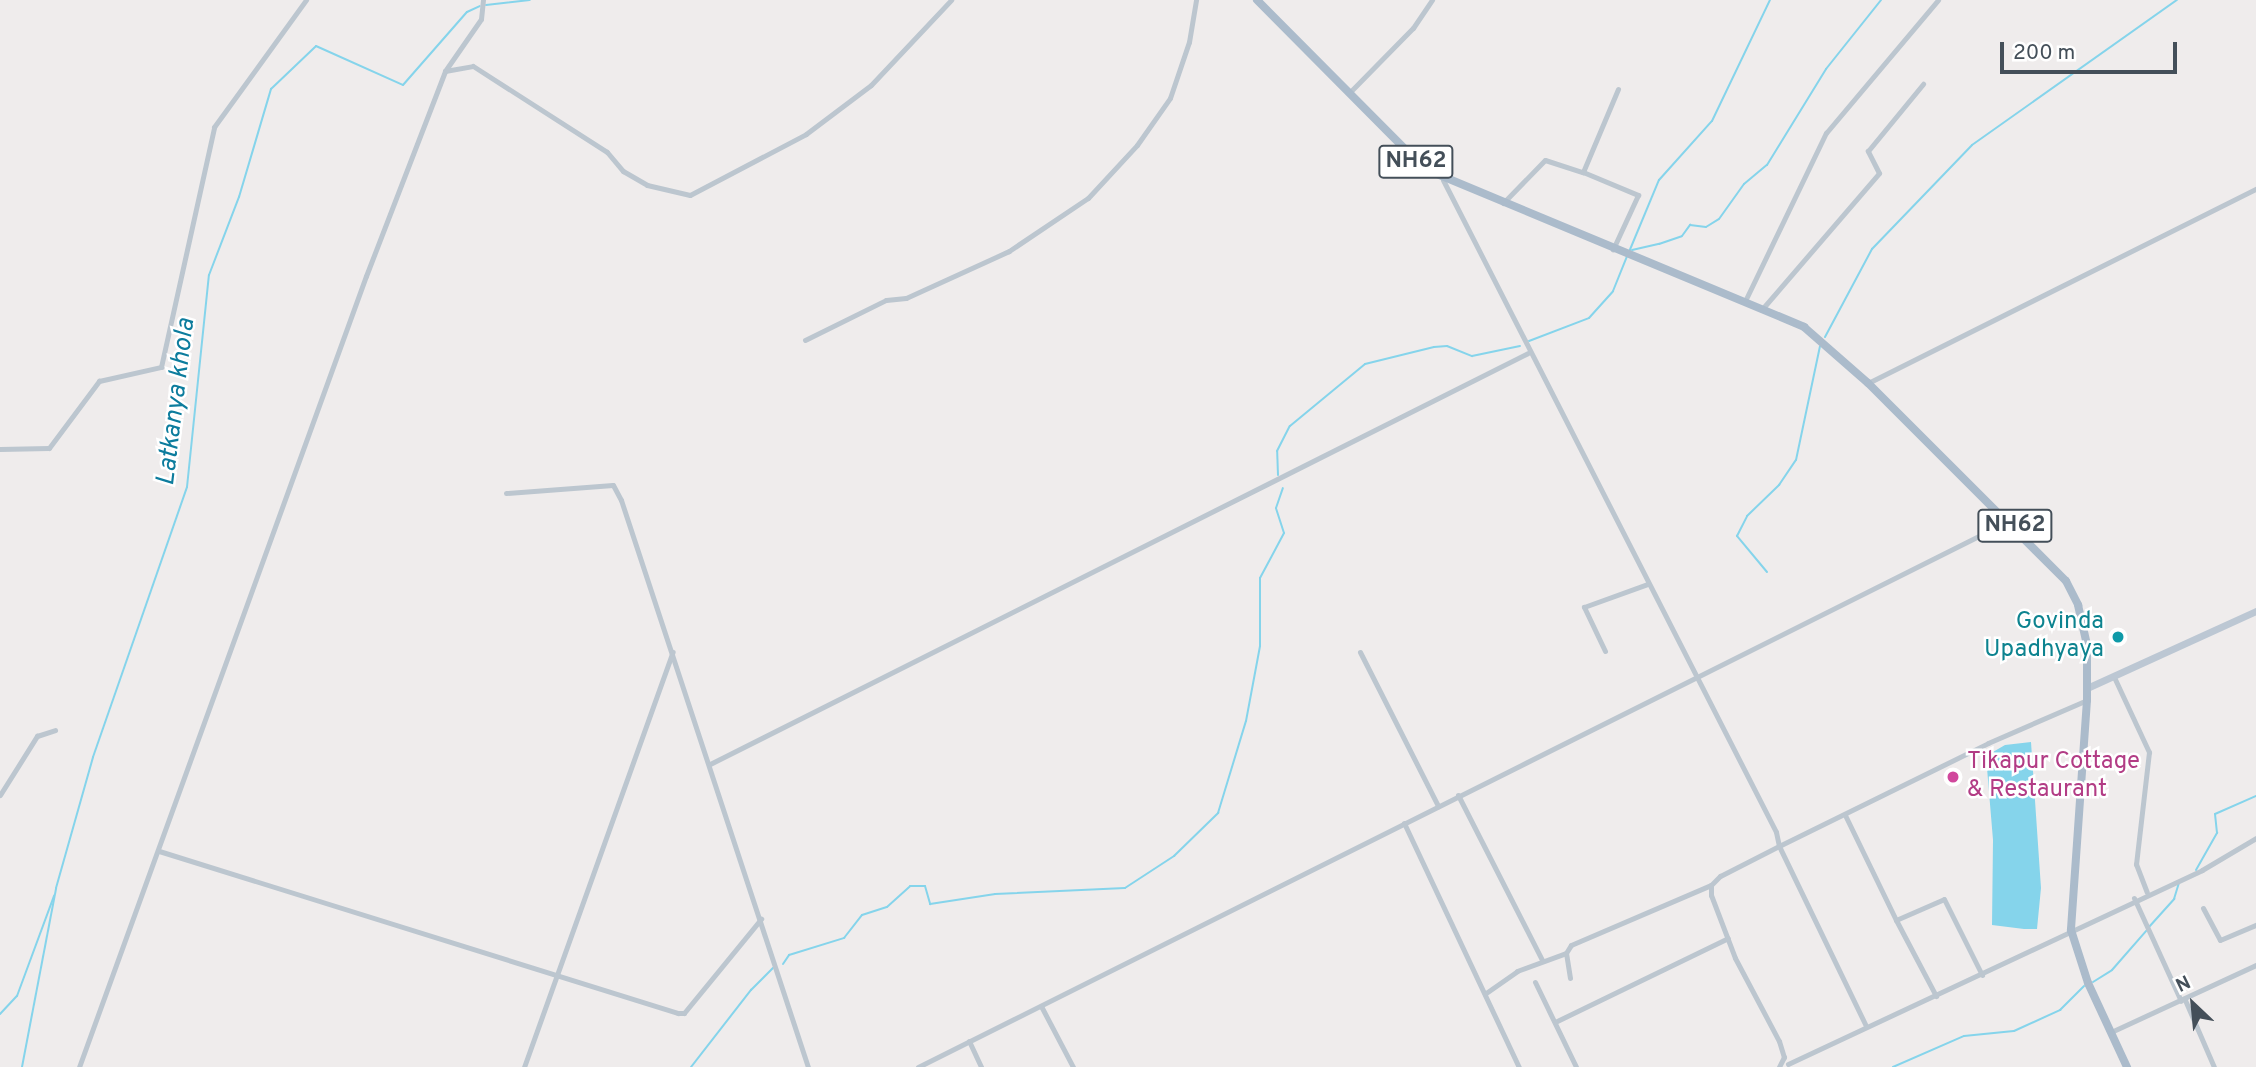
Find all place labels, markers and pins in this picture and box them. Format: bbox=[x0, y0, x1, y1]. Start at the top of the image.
place label: Govinda Upadhyaya bbox=[1984, 609, 2104, 665]
marker: Govinda Upadhyaya bbox=[2110, 629, 2126, 645]
place label: Tikapur Cottage & Restaurant bbox=[1967, 749, 2140, 805]
marker: Tikapur Cottage & Restaurant bbox=[1945, 769, 1961, 785]

